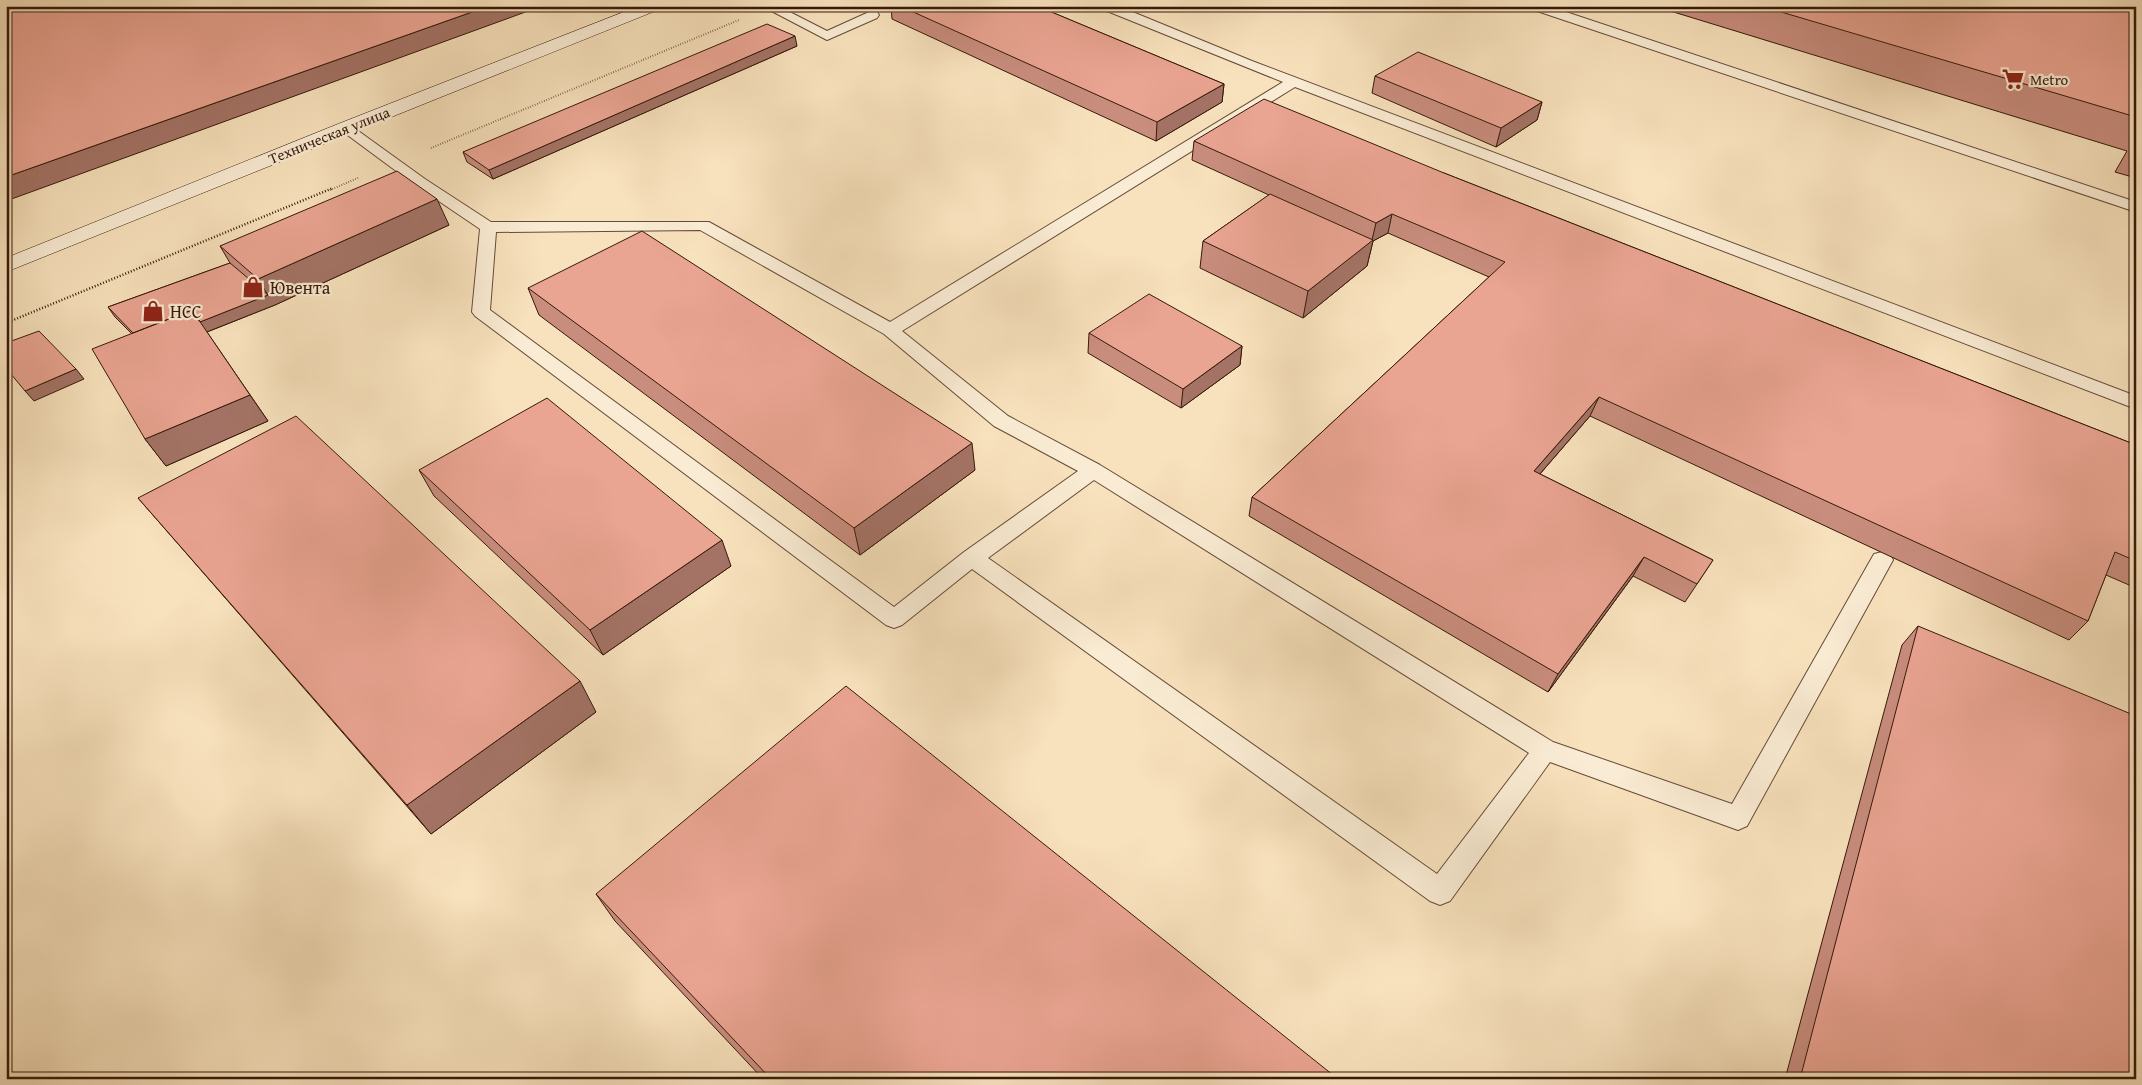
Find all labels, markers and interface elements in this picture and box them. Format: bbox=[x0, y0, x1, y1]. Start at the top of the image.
supermarket icon: Metro bbox=[2000, 66, 2026, 92]
place label: Metro bbox=[2030, 69, 2069, 90]
street label: Техническая улица bbox=[265, 101, 393, 169]
shop icon: Ювента bbox=[240, 274, 266, 300]
place label: Ювента bbox=[270, 274, 331, 301]
shop icon: НСС bbox=[140, 298, 166, 324]
place label: НСС bbox=[170, 298, 202, 325]

